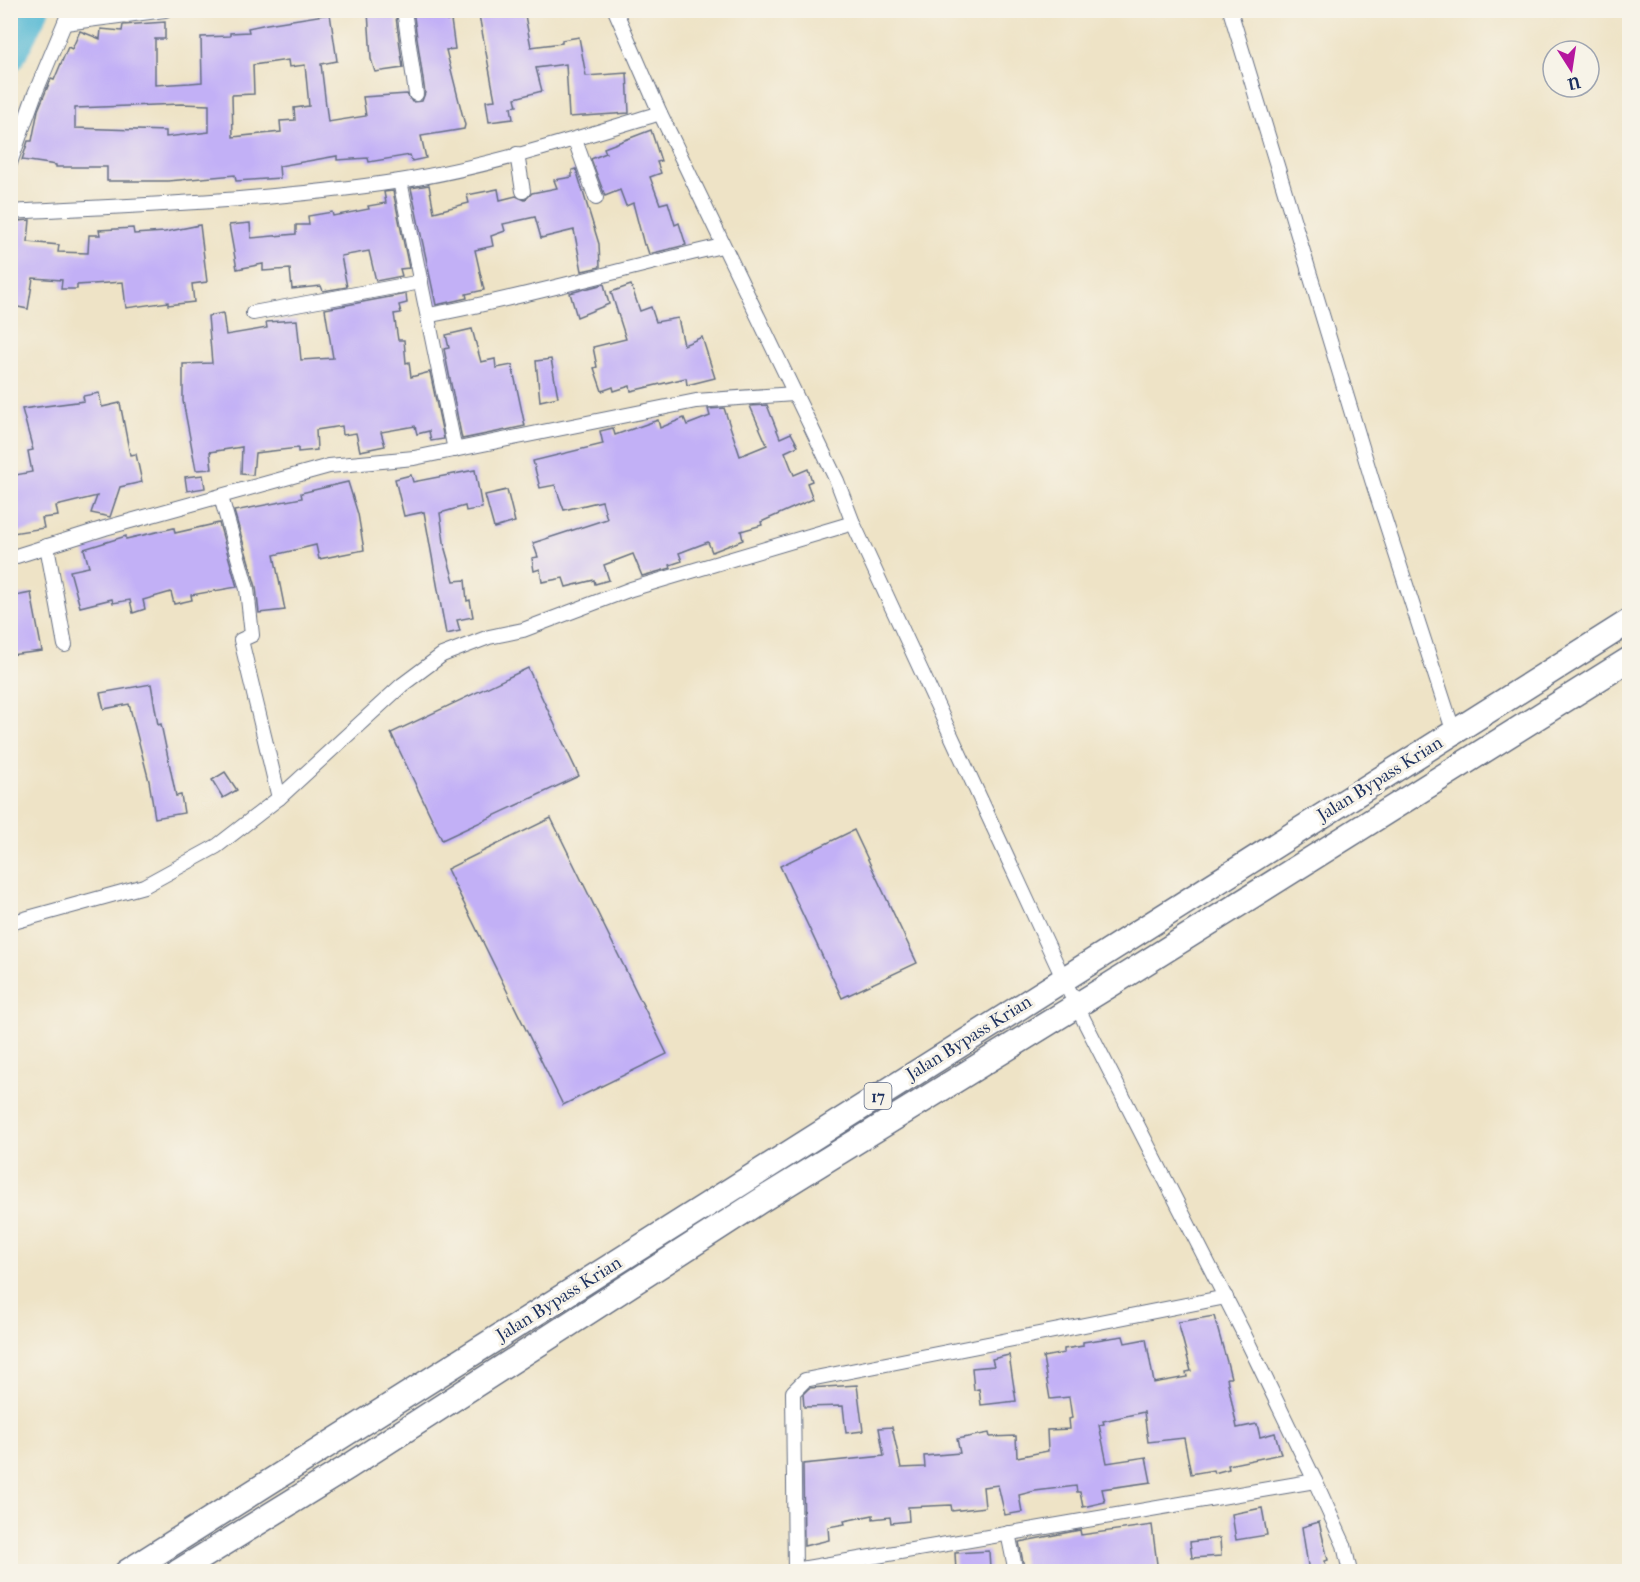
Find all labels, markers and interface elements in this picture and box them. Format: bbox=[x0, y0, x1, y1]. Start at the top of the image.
north arrow bbox=[1541, 39, 1601, 99]
text: U bbox=[1565, 72, 1583, 94]
street label: Jalan Bypass Krian bbox=[1312, 732, 1447, 827]
street label: Jalan Bypass Krian bbox=[901, 991, 1036, 1086]
road number: 17 bbox=[864, 1083, 892, 1109]
street label: Jalan Bypass Krian bbox=[491, 1252, 626, 1347]

